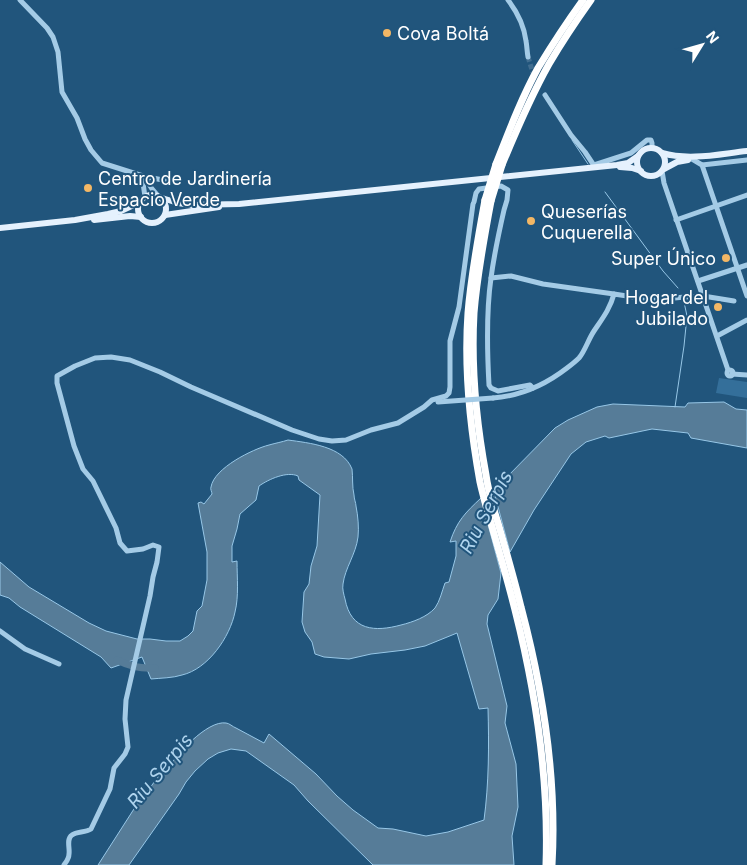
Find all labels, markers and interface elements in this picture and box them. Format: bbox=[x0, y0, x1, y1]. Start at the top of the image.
north arrow bbox=[677, 20, 727, 70]
place label: Cova Boltá bbox=[397, 23, 489, 44]
marker: Cova Boltá bbox=[381, 27, 393, 39]
text: N bbox=[703, 27, 723, 46]
place label: Centro de Jardinería Espacio Verde bbox=[98, 168, 272, 210]
marker: Centro de Jardinería Espacio Verde bbox=[82, 182, 94, 194]
place label: Queserías Cuquerella bbox=[541, 201, 633, 243]
marker: Queserías Cuquerella bbox=[525, 215, 537, 227]
place label: Super Único bbox=[611, 247, 716, 269]
marker: Super Único bbox=[720, 252, 732, 264]
place label: Hogar del Jubilado bbox=[625, 287, 708, 329]
marker: Hogar del Jubilado bbox=[712, 301, 724, 313]
water label: Riu Serpis bbox=[455, 467, 517, 557]
water label: Riu Serpis bbox=[122, 729, 198, 813]

